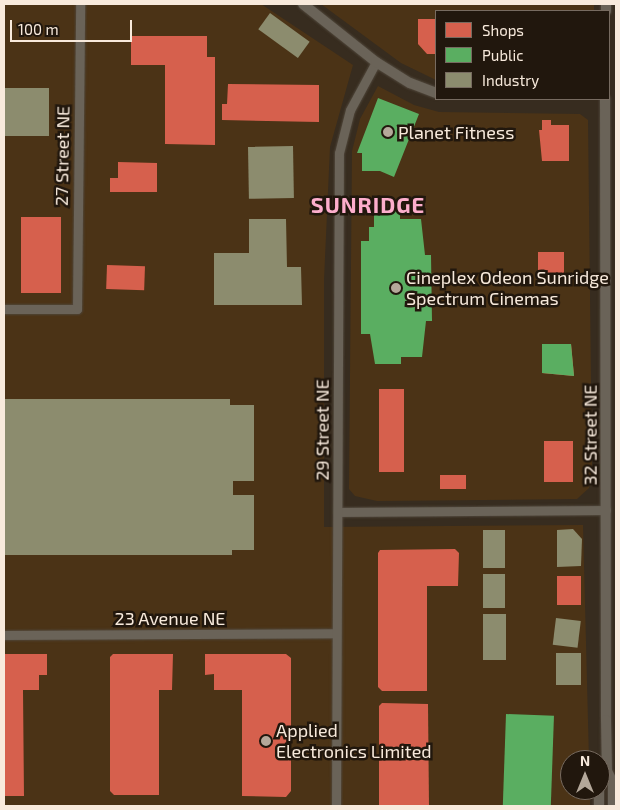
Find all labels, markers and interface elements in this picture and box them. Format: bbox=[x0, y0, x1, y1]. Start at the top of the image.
scale bar bbox=[12, 10, 135, 42]
legend bbox=[435, 10, 610, 100]
text: 100 m bbox=[18, 20, 59, 38]
text: Shops bbox=[482, 21, 524, 39]
text: Public bbox=[482, 46, 523, 64]
text: Industry bbox=[482, 71, 539, 89]
street label: 27 Street NE bbox=[50, 106, 74, 206]
place label: Planet Fitness bbox=[398, 121, 514, 143]
marker: Planet Fitness bbox=[382, 126, 394, 138]
district label: SUNRIDGE bbox=[310, 192, 426, 218]
place label: Cineplex Odeon Sunridge Spectrum Cinemas bbox=[406, 267, 609, 310]
marker: Cineplex Odeon Sunridge Spectrum Cinemas bbox=[390, 282, 402, 294]
street label: 29 Street NE bbox=[311, 379, 333, 481]
street label: 32 Street NE bbox=[579, 385, 601, 485]
street label: 23 Avenue NE bbox=[114, 607, 226, 629]
place label: Applied Electronics Limited bbox=[276, 720, 432, 762]
marker: Applied Electronics Limited bbox=[260, 735, 272, 747]
north arrow bbox=[560, 750, 610, 800]
text: N bbox=[580, 752, 590, 769]

